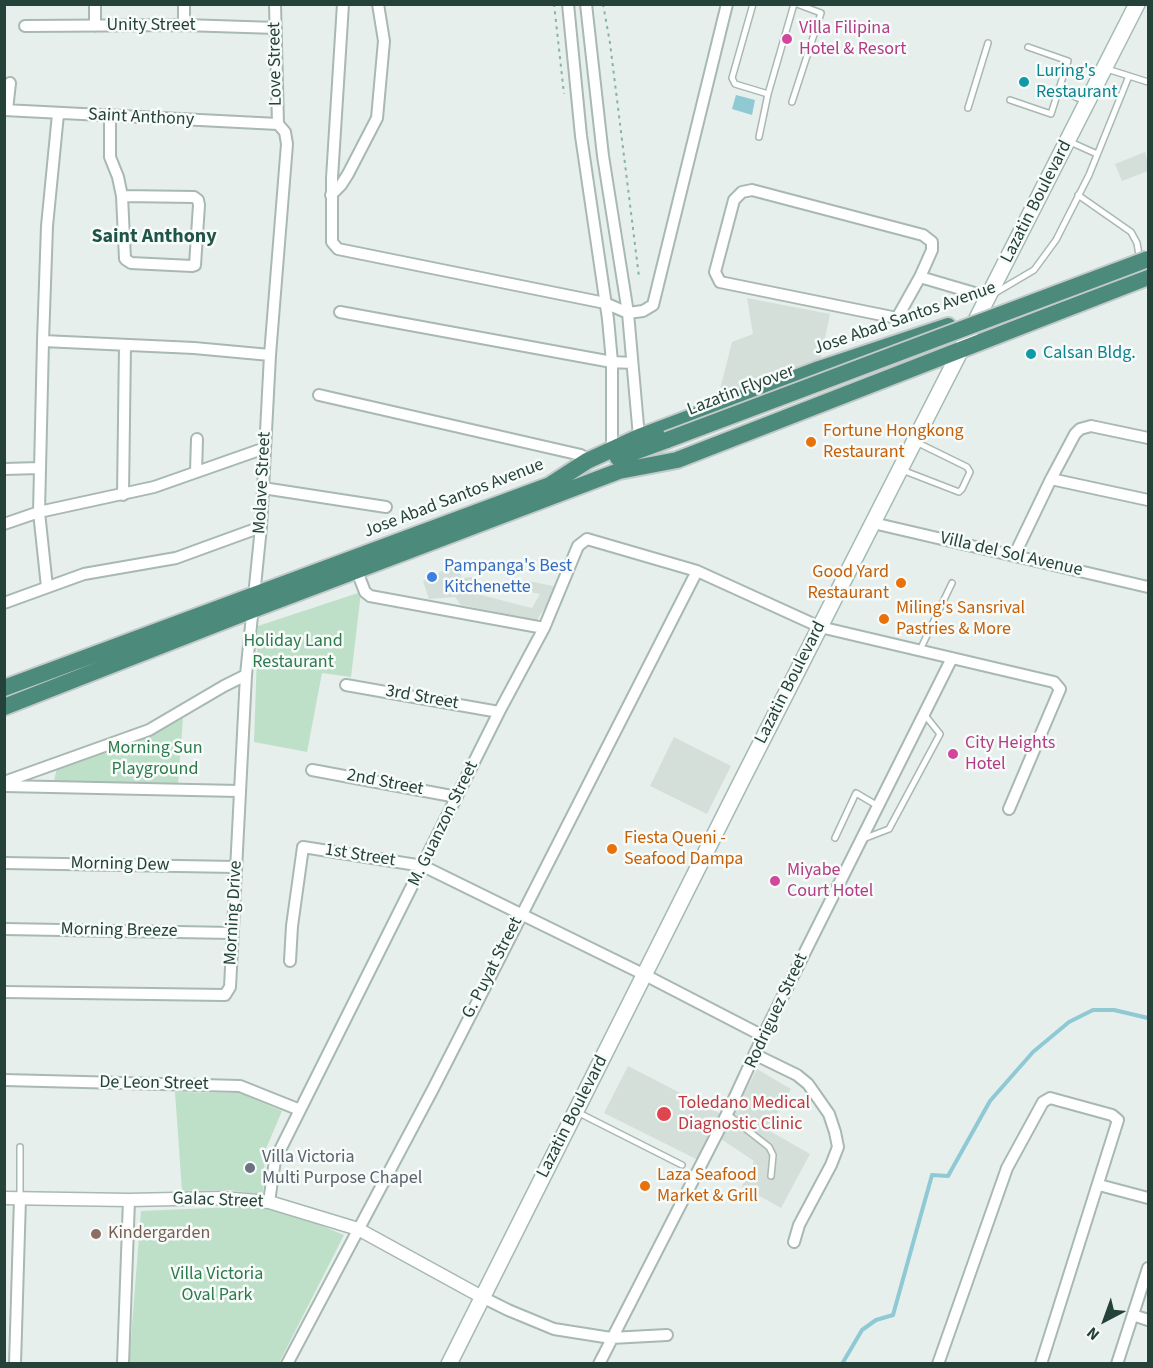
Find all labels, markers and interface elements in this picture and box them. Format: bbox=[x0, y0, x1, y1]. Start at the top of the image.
street label: Unity Street bbox=[106, 15, 196, 37]
place label: Villa Filipina Hotel & Resort bbox=[799, 18, 906, 60]
street label: Love Street bbox=[264, 22, 288, 106]
marker: Villa Filipina Hotel & Resort bbox=[780, 32, 794, 46]
place label: Luring's Restaurant bbox=[1036, 61, 1118, 104]
marker: Luring's Restaurant bbox=[1017, 75, 1031, 89]
street label: Saint Anthony bbox=[87, 104, 195, 132]
street label: Lazatin Boulevard bbox=[997, 137, 1077, 267]
district label: Saint Anthony bbox=[91, 226, 217, 250]
street label: Jose Abad Santos Avenue bbox=[811, 278, 999, 360]
place label: Calsan Bldg. bbox=[1043, 343, 1136, 365]
marker: Calsan Bldg. bbox=[1024, 347, 1038, 361]
street label: Lazatin Flyover bbox=[684, 361, 798, 421]
place label: Fortune Hongkong Restaurant bbox=[823, 421, 964, 464]
street label: Molave Street bbox=[250, 431, 276, 535]
marker: Fortune Hongkong Restaurant bbox=[804, 435, 818, 449]
street label: Jose Abad Santos Avenue bbox=[361, 455, 547, 543]
street label: Villa del Sol Avenue bbox=[938, 528, 1084, 582]
place label: Pampanga's Best Kitchenette bbox=[444, 556, 572, 598]
place label: Good Yard Restaurant bbox=[807, 562, 889, 604]
marker: Pampanga's Best Kitchenette bbox=[425, 570, 439, 584]
marker: Good Yard Restaurant bbox=[894, 576, 908, 590]
place label: Miling's Sansrival Pastries & More bbox=[896, 598, 1025, 640]
marker: Miling's Sansrival Pastries & More bbox=[877, 612, 891, 626]
street label: Lazatin Boulevard bbox=[751, 618, 831, 748]
park label: Holiday Land Restaurant bbox=[243, 631, 343, 674]
street label: 3rd Street bbox=[384, 681, 460, 715]
place label: City Heights Hotel bbox=[965, 733, 1055, 776]
park label: Morning Sun Playground bbox=[107, 738, 203, 780]
marker: City Heights Hotel bbox=[946, 747, 960, 761]
street label: M. Guanzon Street bbox=[404, 758, 484, 890]
street label: 2nd Street bbox=[345, 765, 425, 801]
place label: Fiesta Queni - Seafood Dampa bbox=[624, 828, 743, 870]
street label: 1st Street bbox=[323, 840, 397, 872]
marker: Fiesta Queni - Seafood Dampa bbox=[605, 842, 619, 856]
street label: Morning Dew bbox=[70, 853, 170, 877]
street label: Morning Drive bbox=[220, 860, 248, 966]
place label: Miyabe Court Hotel bbox=[787, 860, 873, 902]
marker: Miyabe Court Hotel bbox=[768, 874, 782, 888]
street label: G. Puyat Street bbox=[458, 914, 528, 1022]
street label: Morning Breeze bbox=[60, 919, 178, 943]
street label: Rodriguez Street bbox=[741, 950, 813, 1072]
street label: Lazatin Boulevard bbox=[533, 1052, 613, 1182]
street label: De Leon Street bbox=[99, 1072, 209, 1096]
place label: Toledano Medical Diagnostic Clinic bbox=[678, 1093, 810, 1136]
marker: Toledano Medical Diagnostic Clinic bbox=[655, 1105, 673, 1123]
place label: Villa Victoria Multi Purpose Chapel bbox=[262, 1147, 422, 1190]
marker: Villa Victoria Multi Purpose Chapel bbox=[243, 1161, 257, 1175]
place label: Laza Seafood Market & Grill bbox=[657, 1165, 758, 1208]
marker: Laza Seafood Market & Grill bbox=[638, 1179, 652, 1193]
street label: Galac Street bbox=[172, 1189, 264, 1213]
place label: Kindergarden bbox=[108, 1223, 210, 1245]
marker: Kindergarden bbox=[89, 1227, 103, 1241]
park label: Villa Victoria Oval Park bbox=[171, 1264, 263, 1306]
north arrow bbox=[1075, 1290, 1135, 1350]
text: N bbox=[1082, 1322, 1104, 1345]

